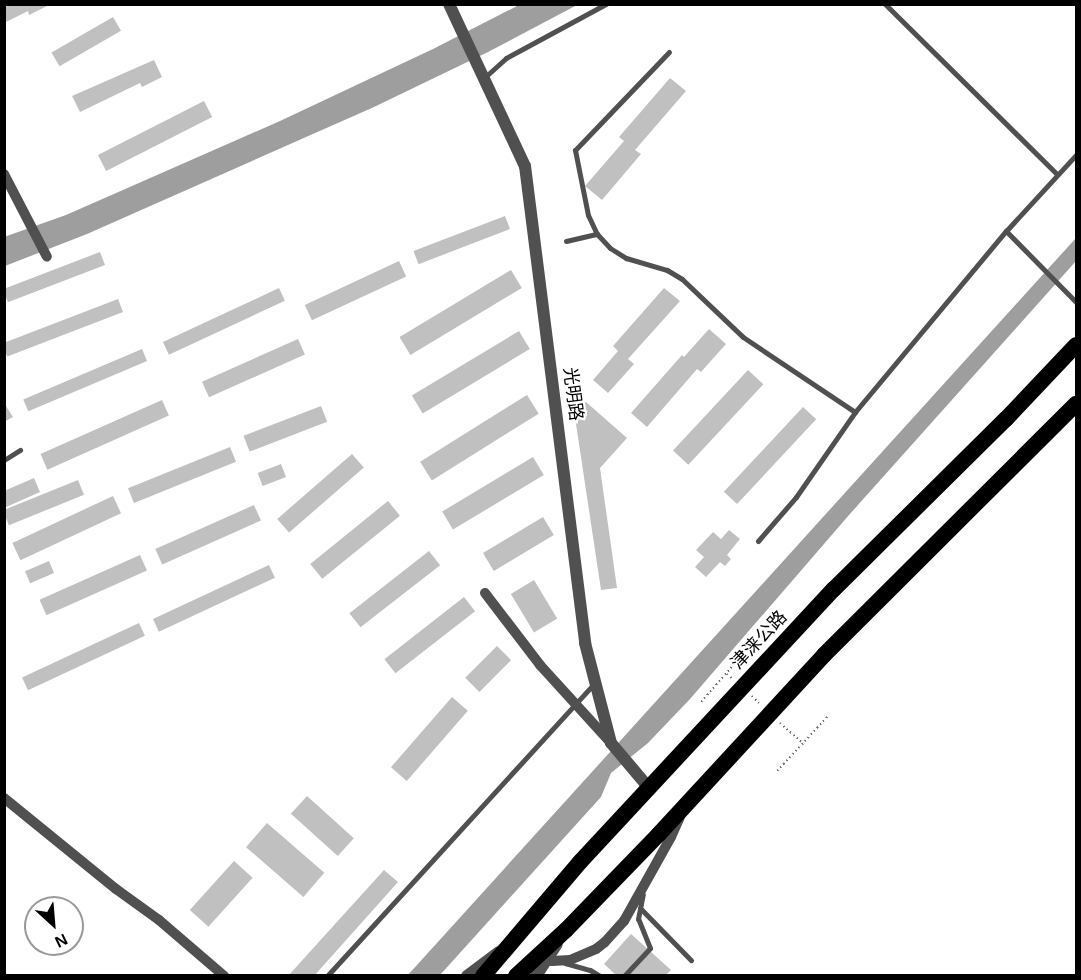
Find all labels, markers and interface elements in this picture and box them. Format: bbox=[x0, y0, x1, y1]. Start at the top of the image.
street label: 光明路 bbox=[559, 366, 587, 422]
street label: 津涞公路 bbox=[727, 606, 791, 674]
north arrow bbox=[24, 896, 84, 956]
text: N bbox=[52, 931, 70, 951]

